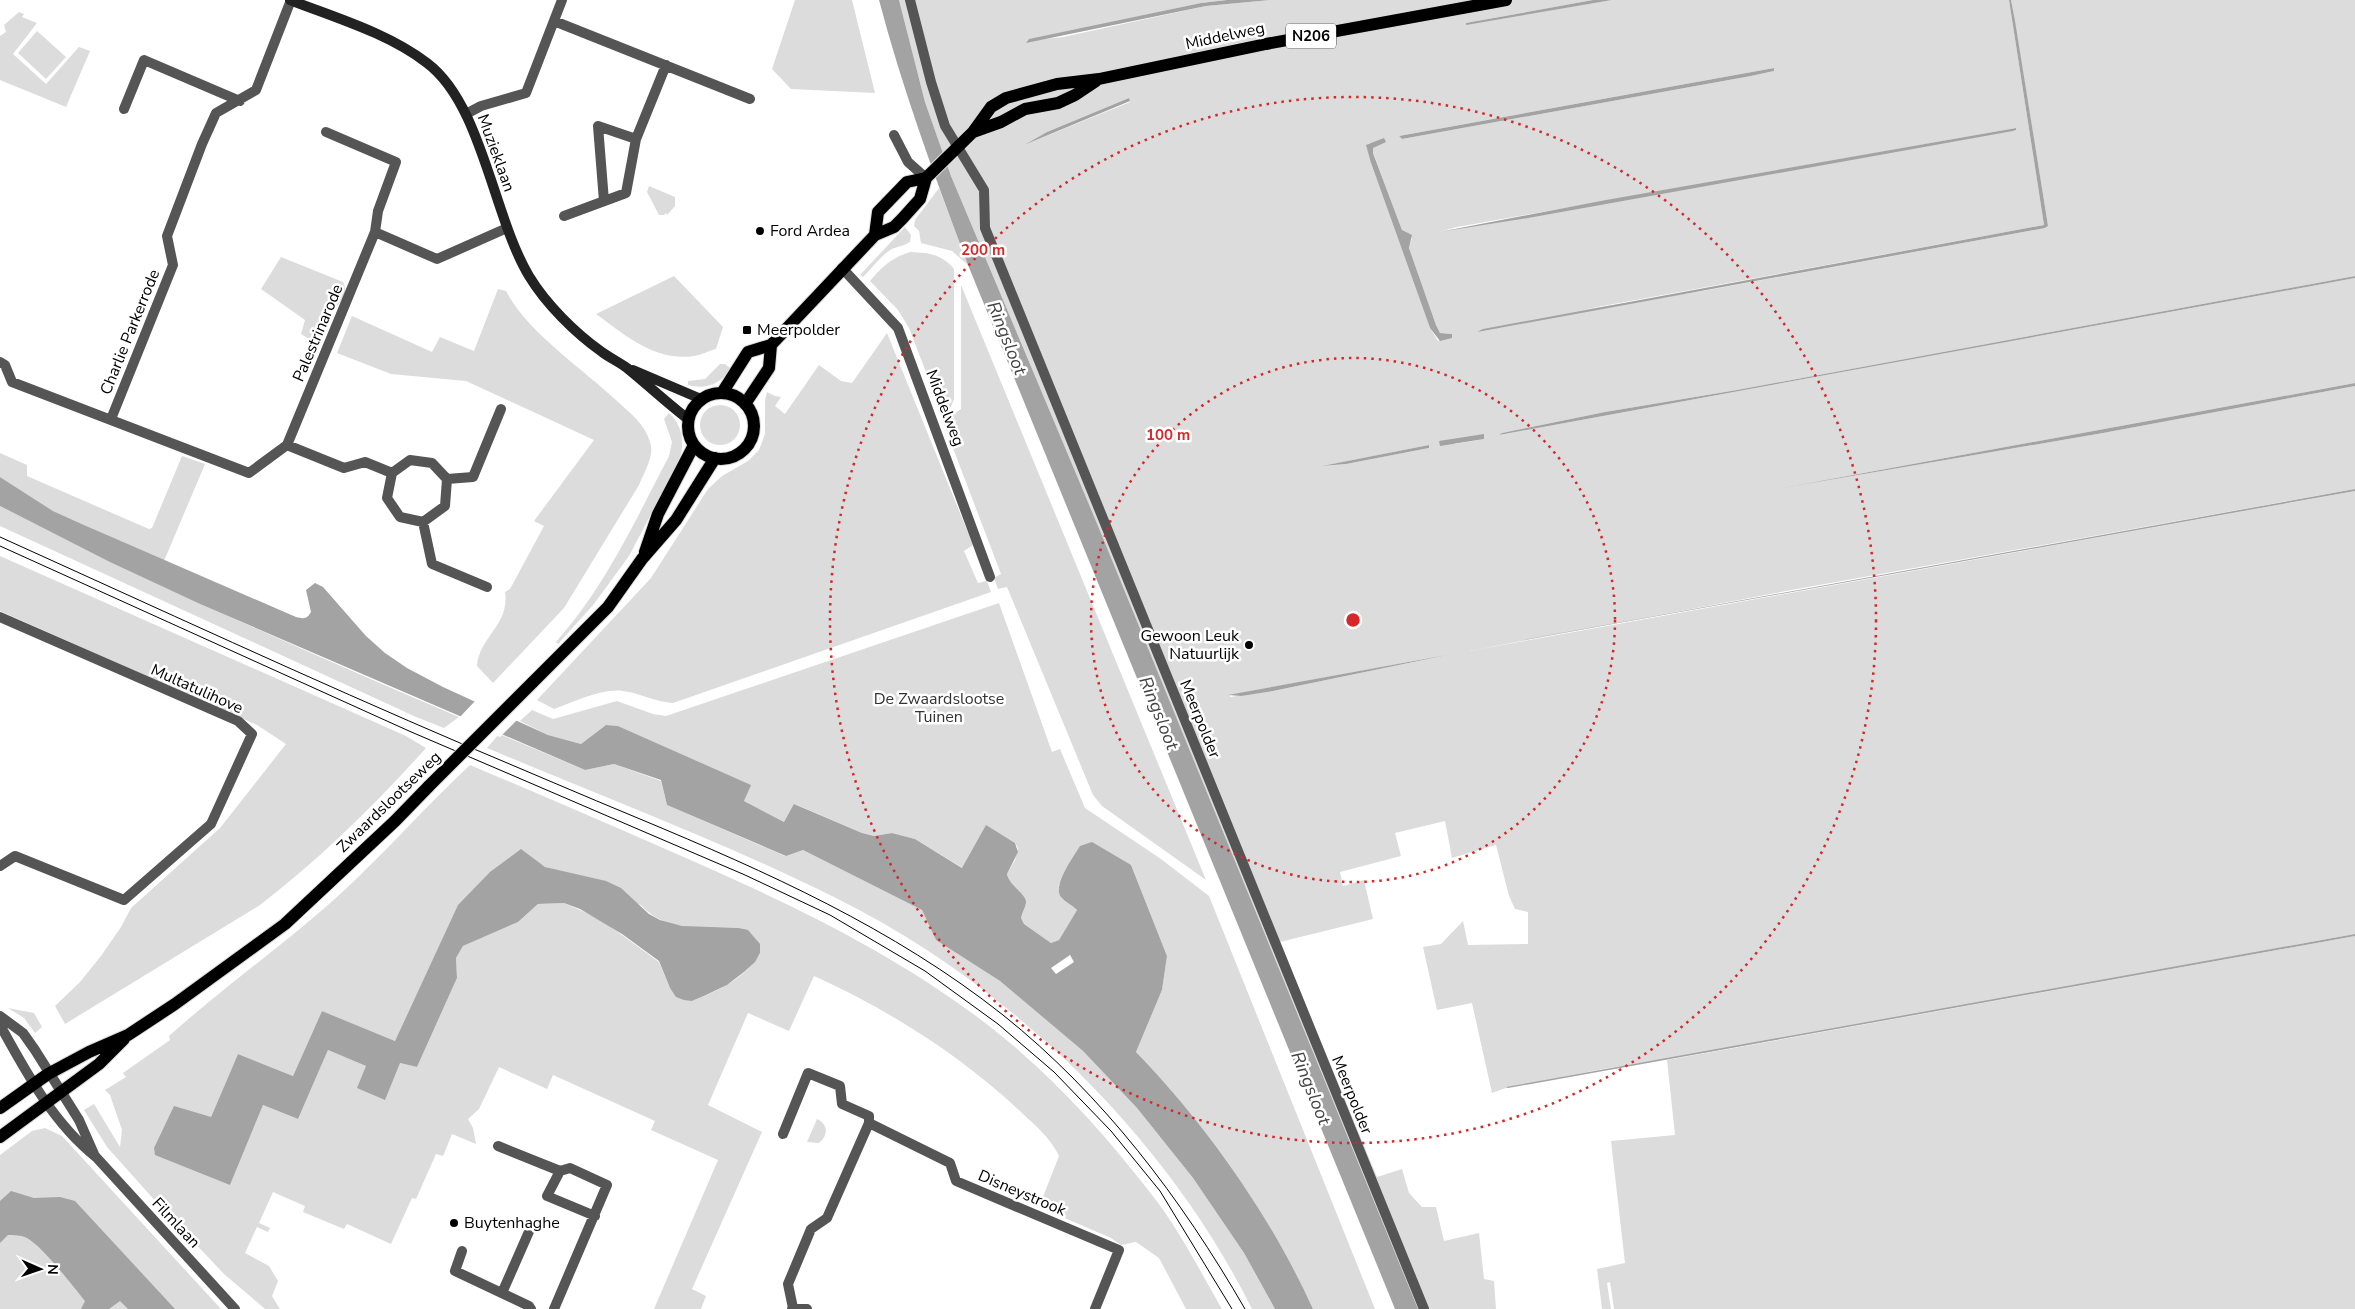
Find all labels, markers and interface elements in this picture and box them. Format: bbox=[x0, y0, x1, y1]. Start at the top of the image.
street label: Middelweg bbox=[1183, 17, 1267, 55]
road number: N206 bbox=[1286, 24, 1336, 48]
street label: Muzieklaan bbox=[472, 111, 520, 195]
place label: Ford Ardea bbox=[770, 220, 850, 242]
marker: Ford Ardea bbox=[754, 225, 766, 237]
text: 200 m bbox=[961, 240, 1005, 260]
street label: Charlie Parkerrode bbox=[95, 266, 165, 398]
street label: Palestrinarode bbox=[288, 281, 348, 385]
water label: Ringsloot bbox=[981, 298, 1033, 379]
place label: Meerpolder bbox=[757, 319, 840, 341]
marker: Meerpolder bbox=[741, 324, 753, 336]
street label: Middelweg bbox=[920, 367, 970, 449]
text: 100 m bbox=[1146, 425, 1190, 445]
centre of rings bbox=[1344, 611, 1362, 629]
place label: Gewoon Leuk Natuurlijk bbox=[1141, 625, 1240, 665]
marker: Gewoon Leuk Natuurlijk bbox=[1243, 639, 1255, 651]
street label: Multatulihove bbox=[147, 659, 247, 719]
water label: Ringsloot bbox=[1133, 673, 1185, 754]
street label: Meerpolder bbox=[1174, 676, 1226, 762]
park label: De Zwaardslootse Tuinen bbox=[874, 688, 1004, 728]
street label: Zwaardslootseweg bbox=[332, 746, 446, 858]
water label: Ringsloot bbox=[1285, 1048, 1337, 1129]
street label: Meerpolder bbox=[1326, 1052, 1378, 1138]
street label: Disneystrook bbox=[975, 1165, 1070, 1222]
street label: Filmlaan bbox=[147, 1193, 205, 1253]
place label: Buytenhaghe bbox=[464, 1212, 560, 1234]
marker: Buytenhaghe bbox=[448, 1217, 460, 1229]
north arrow bbox=[15, 1244, 65, 1294]
text: N bbox=[43, 1264, 62, 1275]

